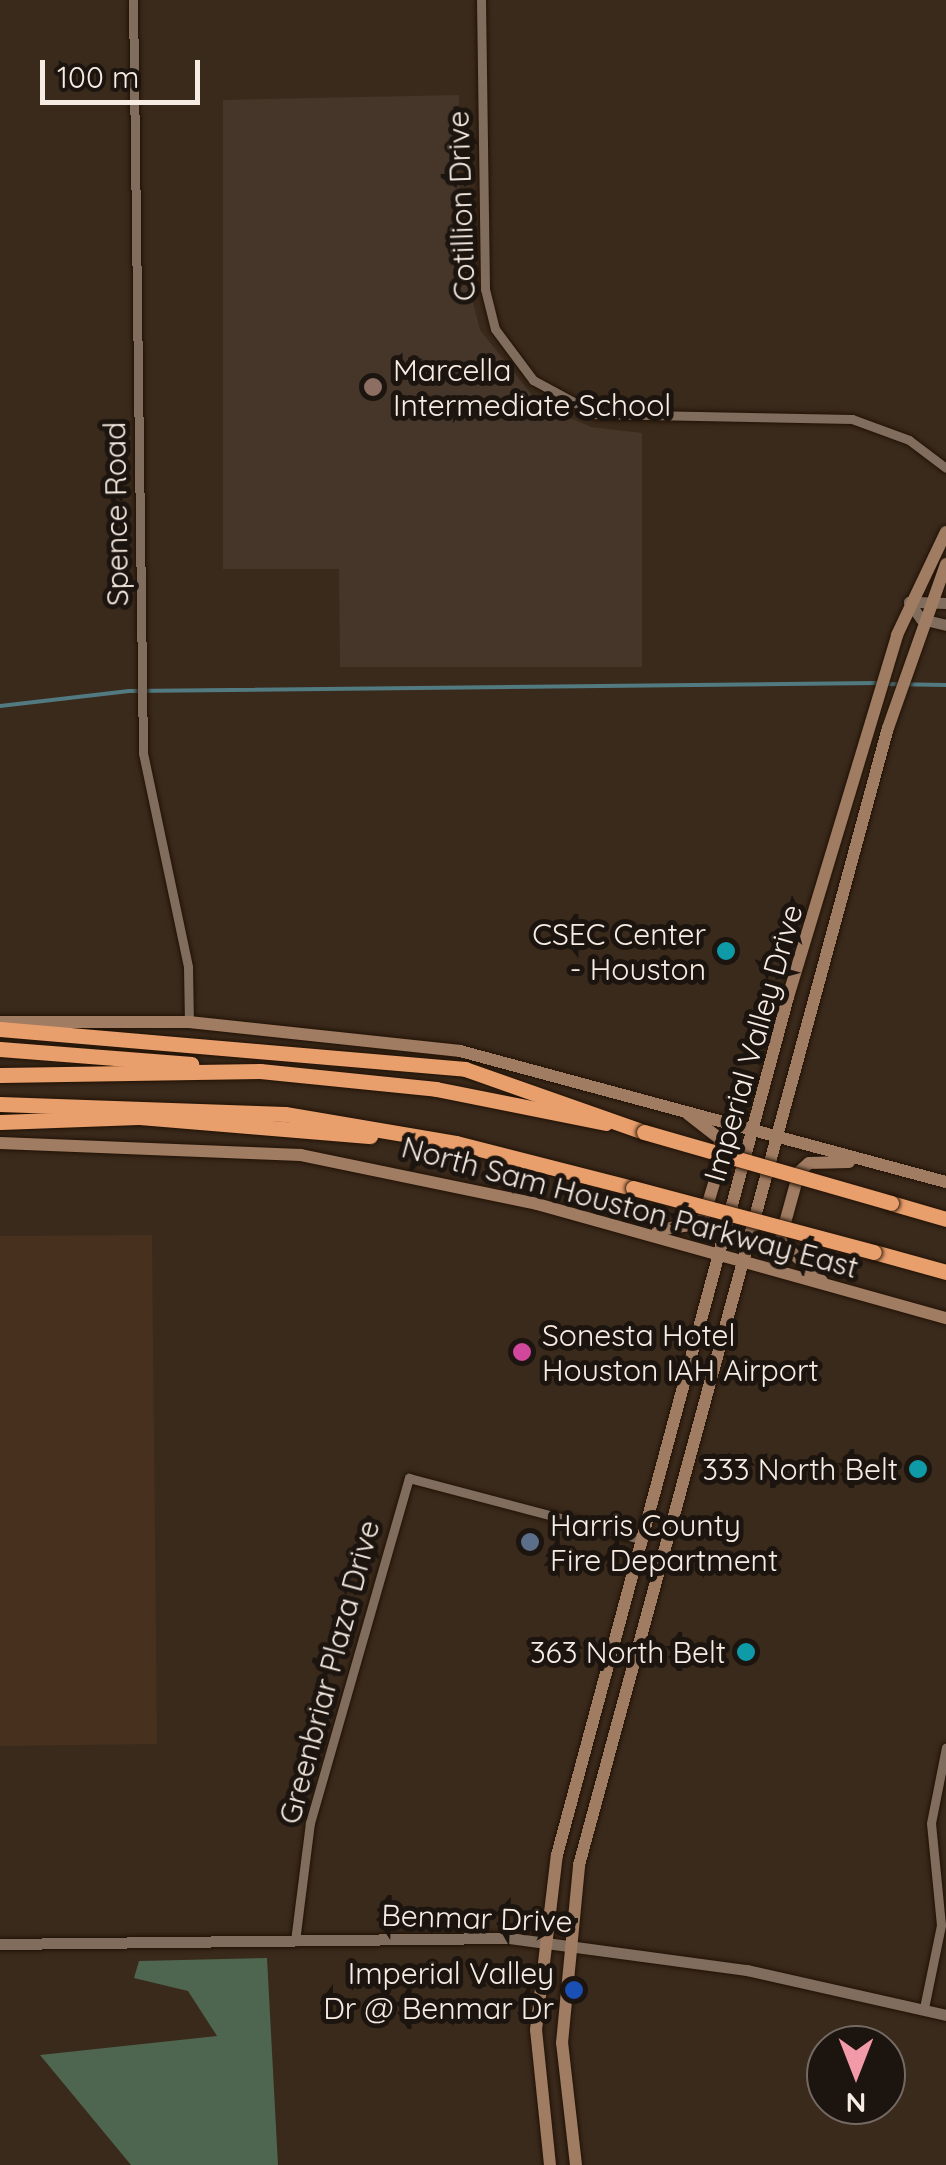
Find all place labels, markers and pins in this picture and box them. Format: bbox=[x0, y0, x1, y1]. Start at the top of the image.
place label: Marcella Intermediate School bbox=[393, 352, 671, 422]
marker: Marcella Intermediate School bbox=[362, 376, 384, 398]
place label: CSEC Center - Houston bbox=[532, 916, 706, 986]
marker: CSEC Center - Houston bbox=[715, 940, 737, 962]
place label: Sonesta Hotel Houston IAH Airport bbox=[542, 1317, 819, 1388]
marker: Sonesta Hotel Houston IAH Airport bbox=[511, 1341, 533, 1363]
place label: 333 North Belt bbox=[702, 1451, 898, 1487]
marker: 333 North Belt bbox=[907, 1458, 929, 1480]
place label: Harris County Fire Department bbox=[550, 1507, 778, 1578]
marker: Harris County Fire Department bbox=[519, 1531, 541, 1553]
place label: 363 North Belt bbox=[530, 1634, 726, 1670]
marker: 363 North Belt bbox=[735, 1641, 757, 1663]
place label: Imperial Valley Dr @ Benmar Dr bbox=[323, 1955, 554, 2026]
marker: Imperial Valley Dr @ Benmar Dr bbox=[563, 1979, 585, 2001]

